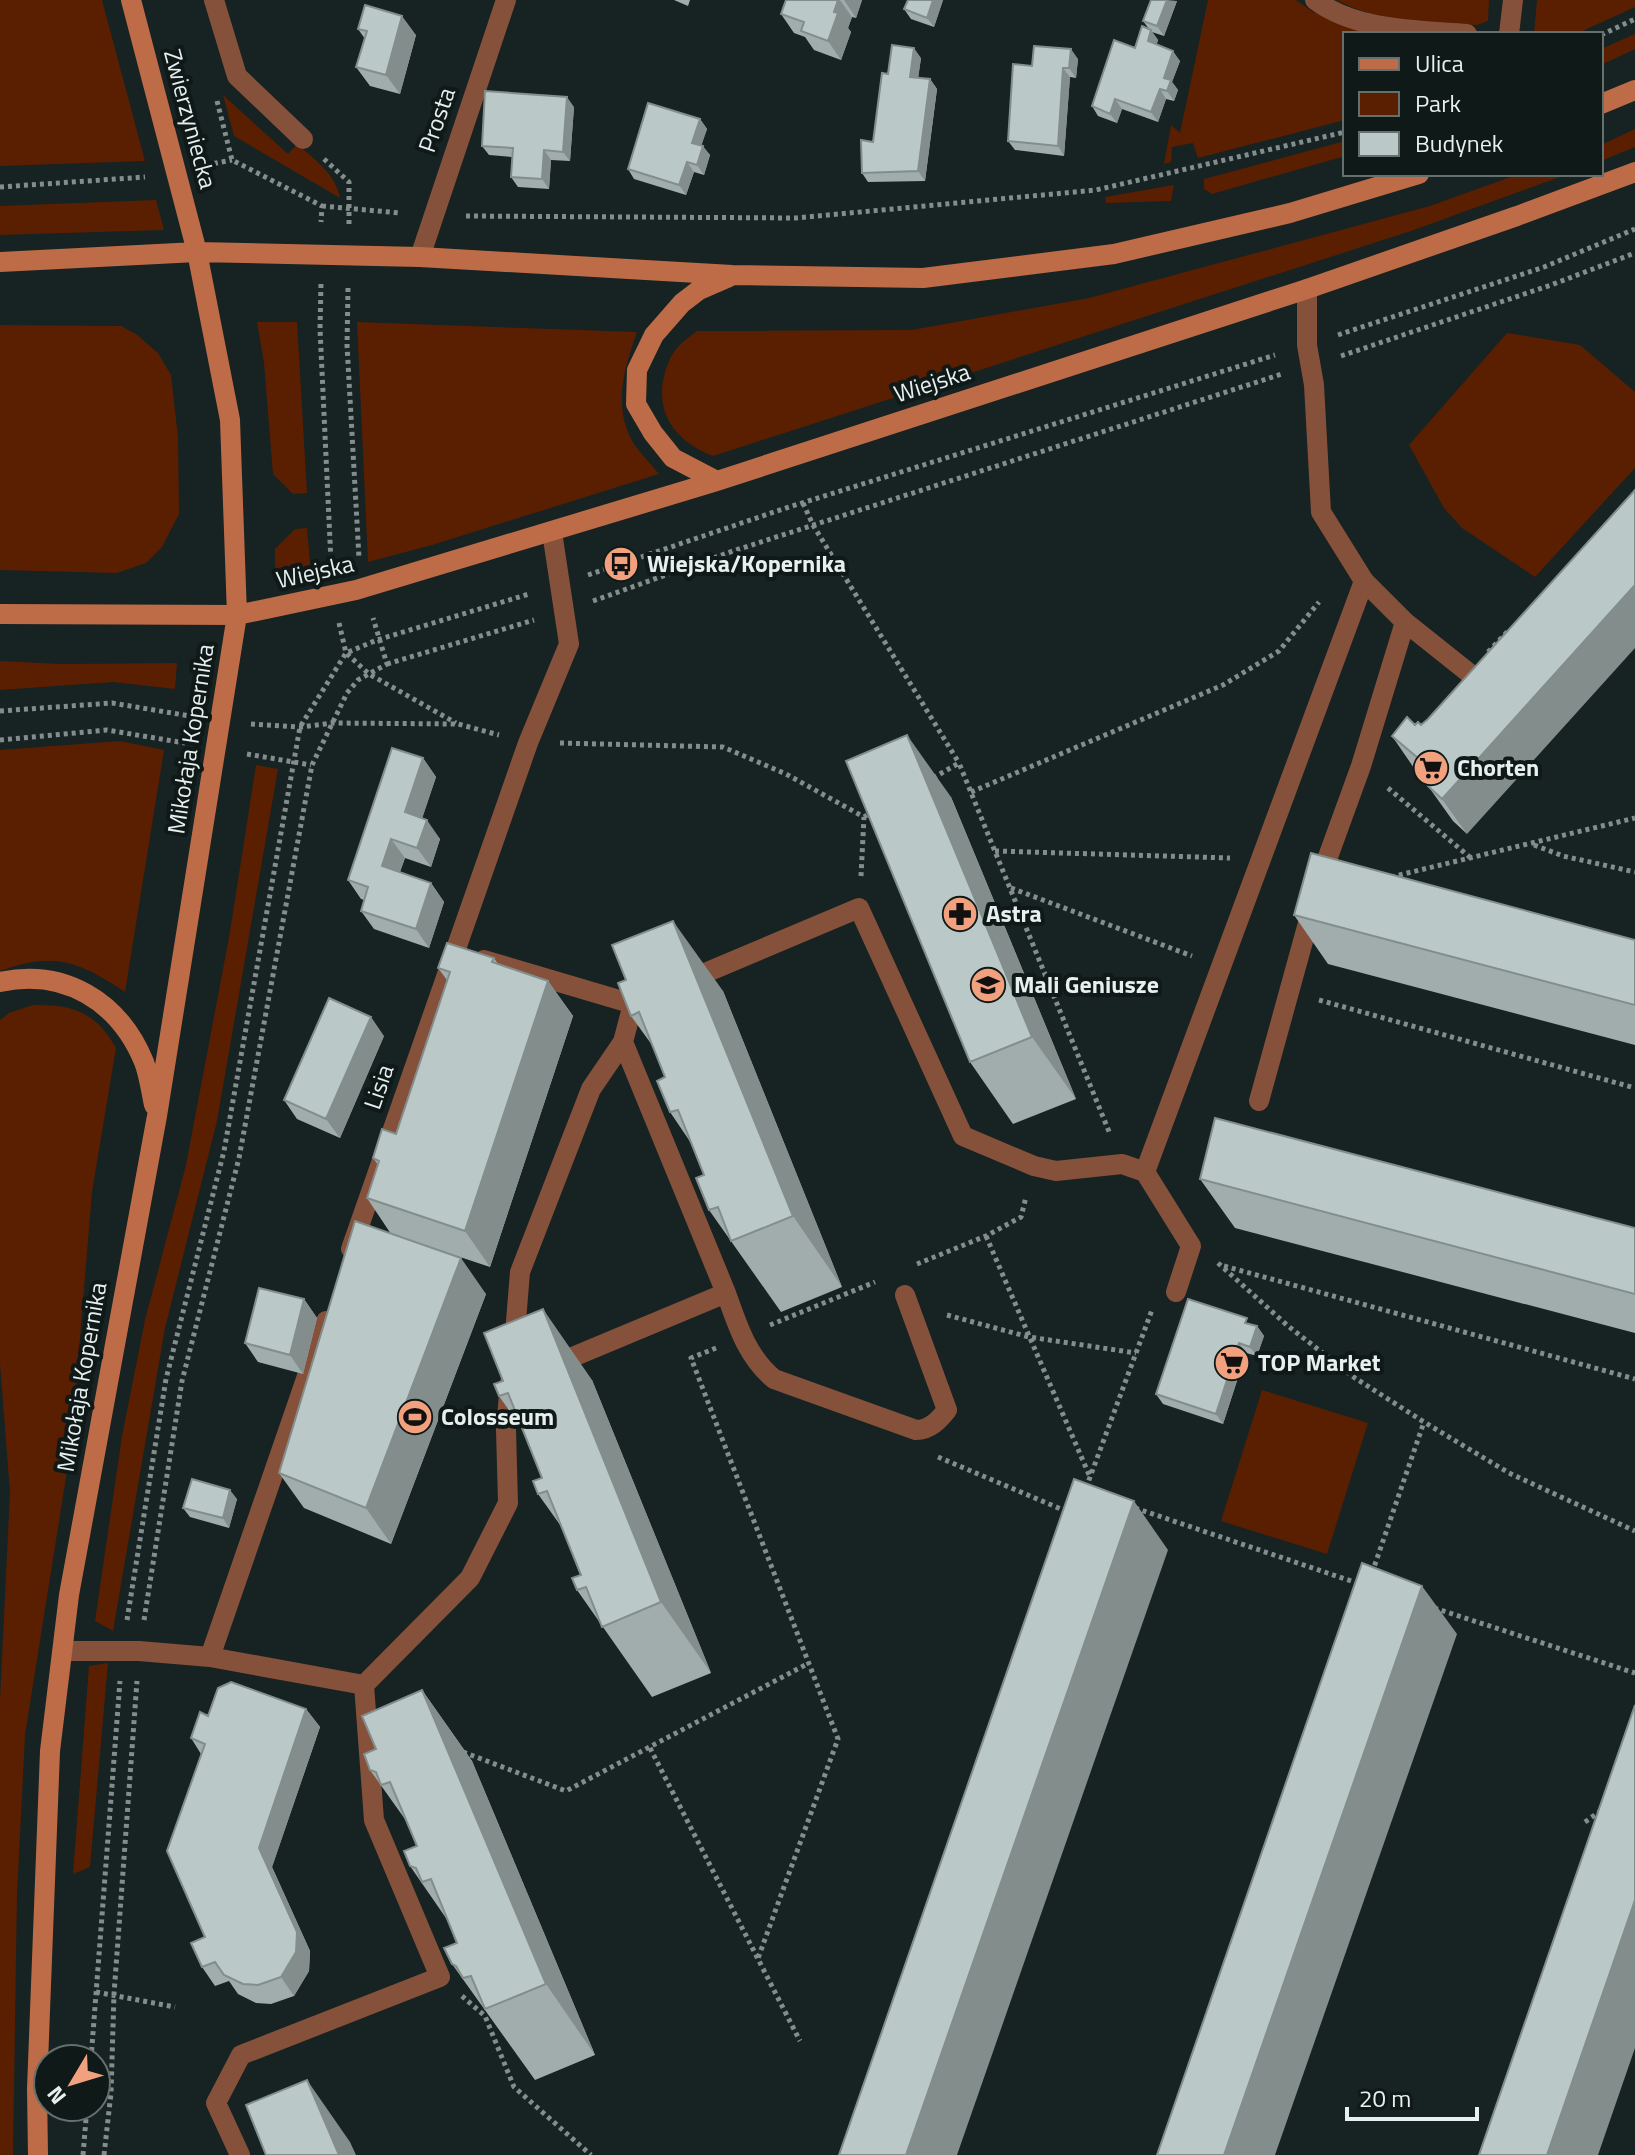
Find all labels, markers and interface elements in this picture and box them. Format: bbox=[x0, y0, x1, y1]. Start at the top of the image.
legend bbox=[1343, 32, 1603, 176]
street label: Zwierzyniecka bbox=[155, 45, 227, 193]
text: Ulica bbox=[1415, 45, 1464, 81]
street label: Prosta bbox=[408, 82, 464, 157]
text: Park bbox=[1415, 85, 1461, 121]
text: Budynek bbox=[1415, 125, 1504, 161]
street label: Wiejska bbox=[889, 353, 975, 411]
street label: Wiejska bbox=[272, 545, 357, 597]
bus stop icon: Wiejska/Kopernika bbox=[602, 545, 640, 583]
place label: Wiejska/Kopernika bbox=[647, 545, 846, 581]
street label: Mikołaja Kopernika bbox=[157, 641, 223, 836]
supermarket icon: Chorten bbox=[1412, 749, 1450, 787]
place label: Chorten bbox=[1457, 749, 1539, 785]
pharmacy icon: Astra bbox=[941, 895, 979, 933]
place label: Astra bbox=[986, 895, 1042, 931]
school or university icon: Mali Geniusze bbox=[969, 966, 1007, 1004]
place label: Mali Geniusze bbox=[1014, 966, 1159, 1002]
street label: Lisia bbox=[354, 1059, 402, 1114]
street label: Mikołaja Kopernika bbox=[47, 1279, 115, 1474]
supermarket icon: TOP Market bbox=[1213, 1344, 1251, 1382]
place label: TOP Market bbox=[1258, 1344, 1381, 1380]
sports icon: Colosseum bbox=[396, 1398, 434, 1436]
place label: Colosseum bbox=[441, 1398, 554, 1434]
north arrow bbox=[32, 2043, 112, 2123]
scale bar bbox=[1347, 2071, 1477, 2121]
text: N bbox=[38, 2079, 74, 2112]
text: 20 m bbox=[1359, 2080, 1411, 2116]

